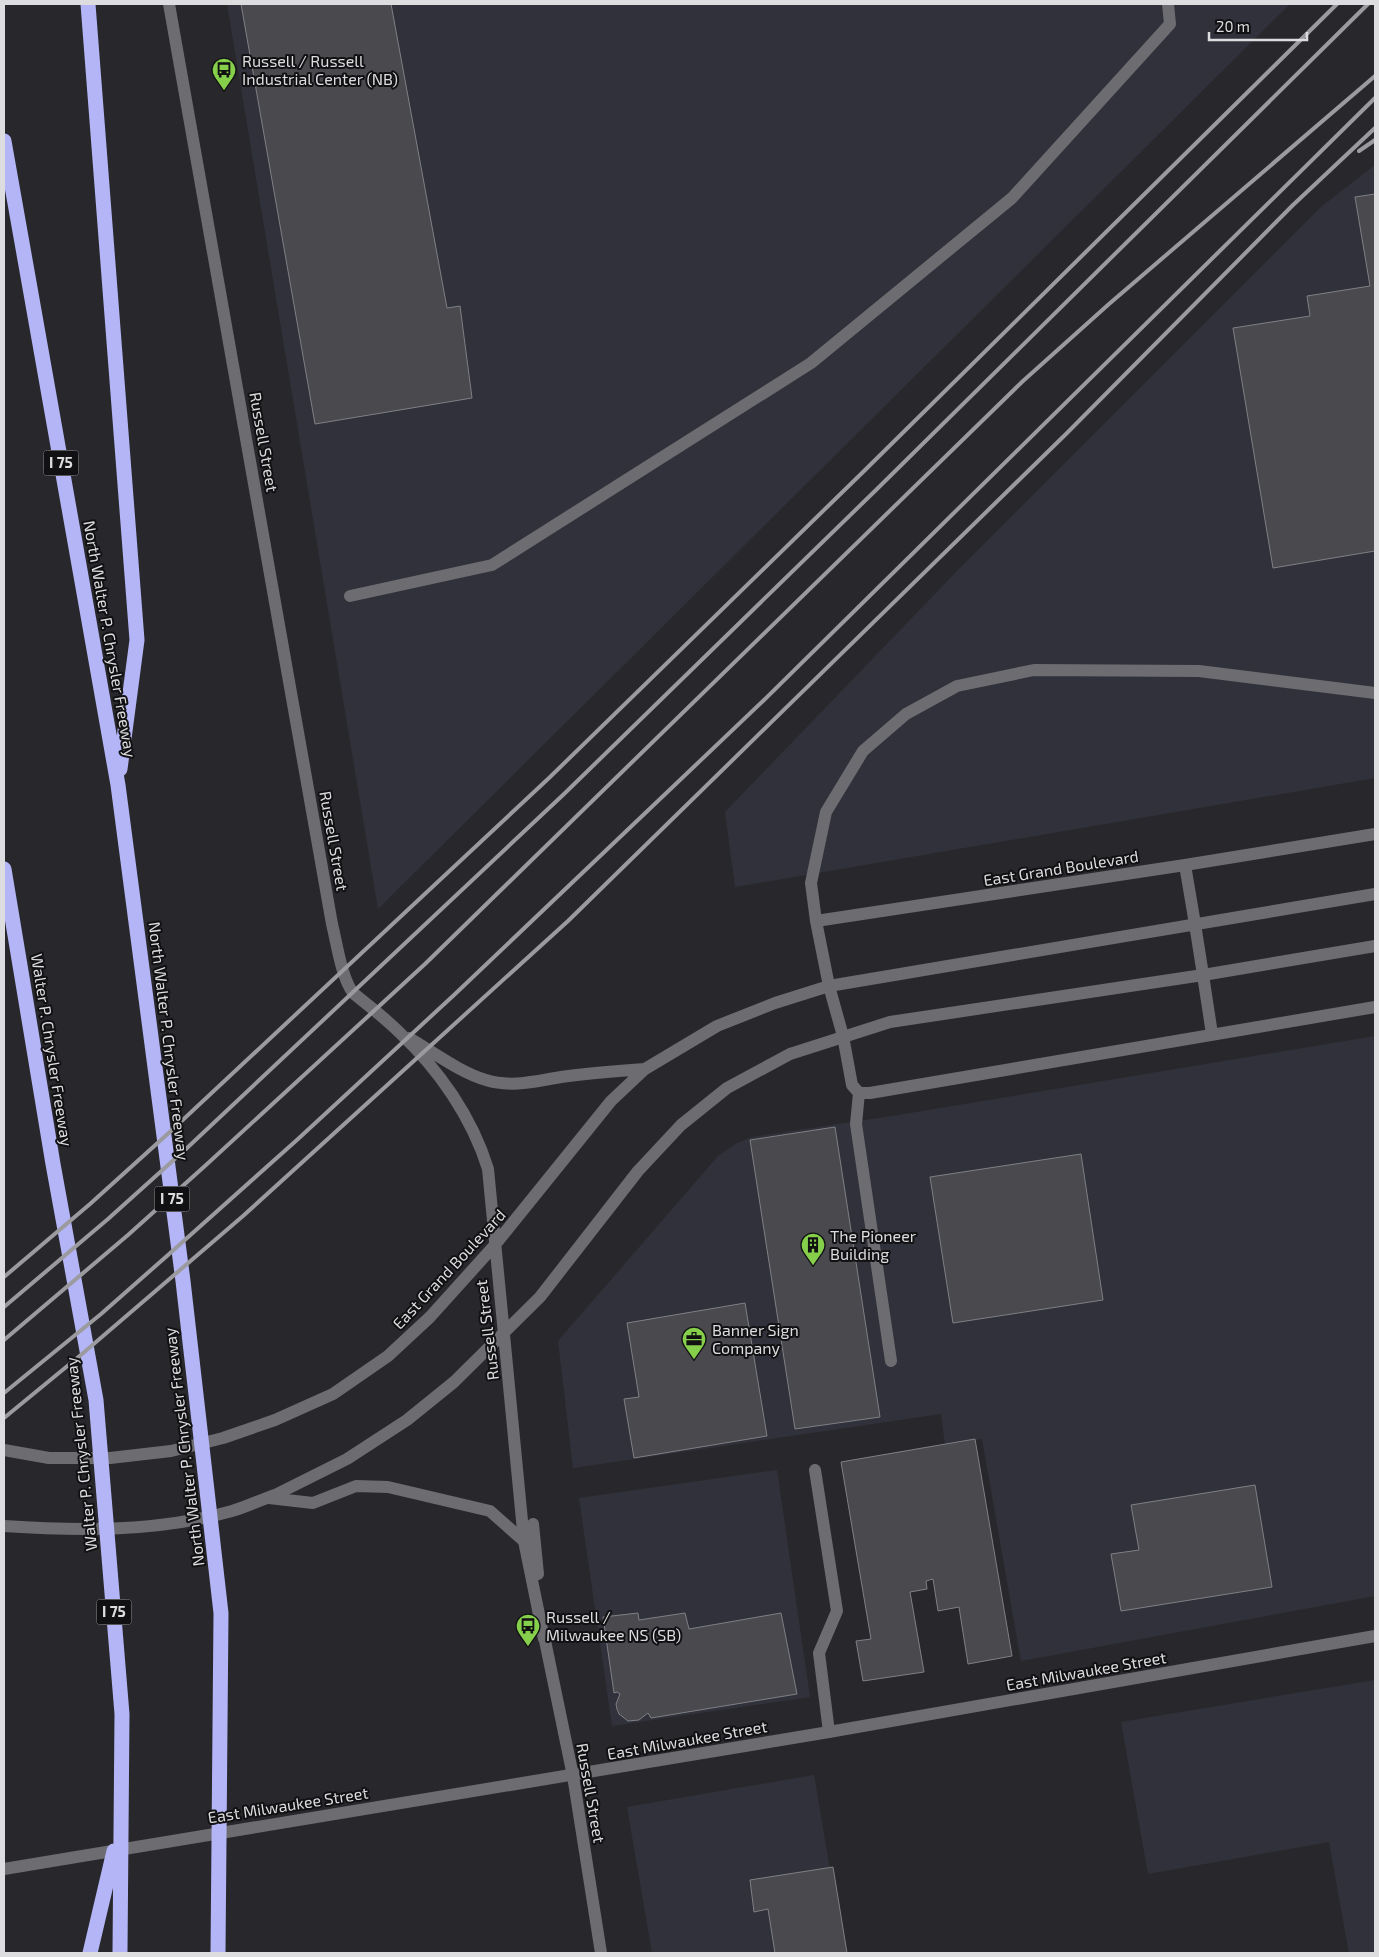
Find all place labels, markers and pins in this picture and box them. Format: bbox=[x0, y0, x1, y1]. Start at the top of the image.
place label: Russell / Russell Industrial Center (NB) bbox=[242, 51, 398, 88]
bus stop icon: Russell / Russell Industrial Center (NB) bbox=[211, 57, 237, 91]
place label: The Pioneer Building bbox=[830, 1226, 917, 1263]
building icon: The Pioneer Building bbox=[800, 1232, 826, 1266]
place label: Banner Sign Company bbox=[712, 1320, 799, 1357]
office icon: Banner Sign Company bbox=[681, 1326, 707, 1360]
place label: Russell / Milwaukee NS (SB) bbox=[546, 1607, 681, 1644]
bus stop icon: Russell / Milwaukee NS (SB) bbox=[515, 1613, 541, 1647]

